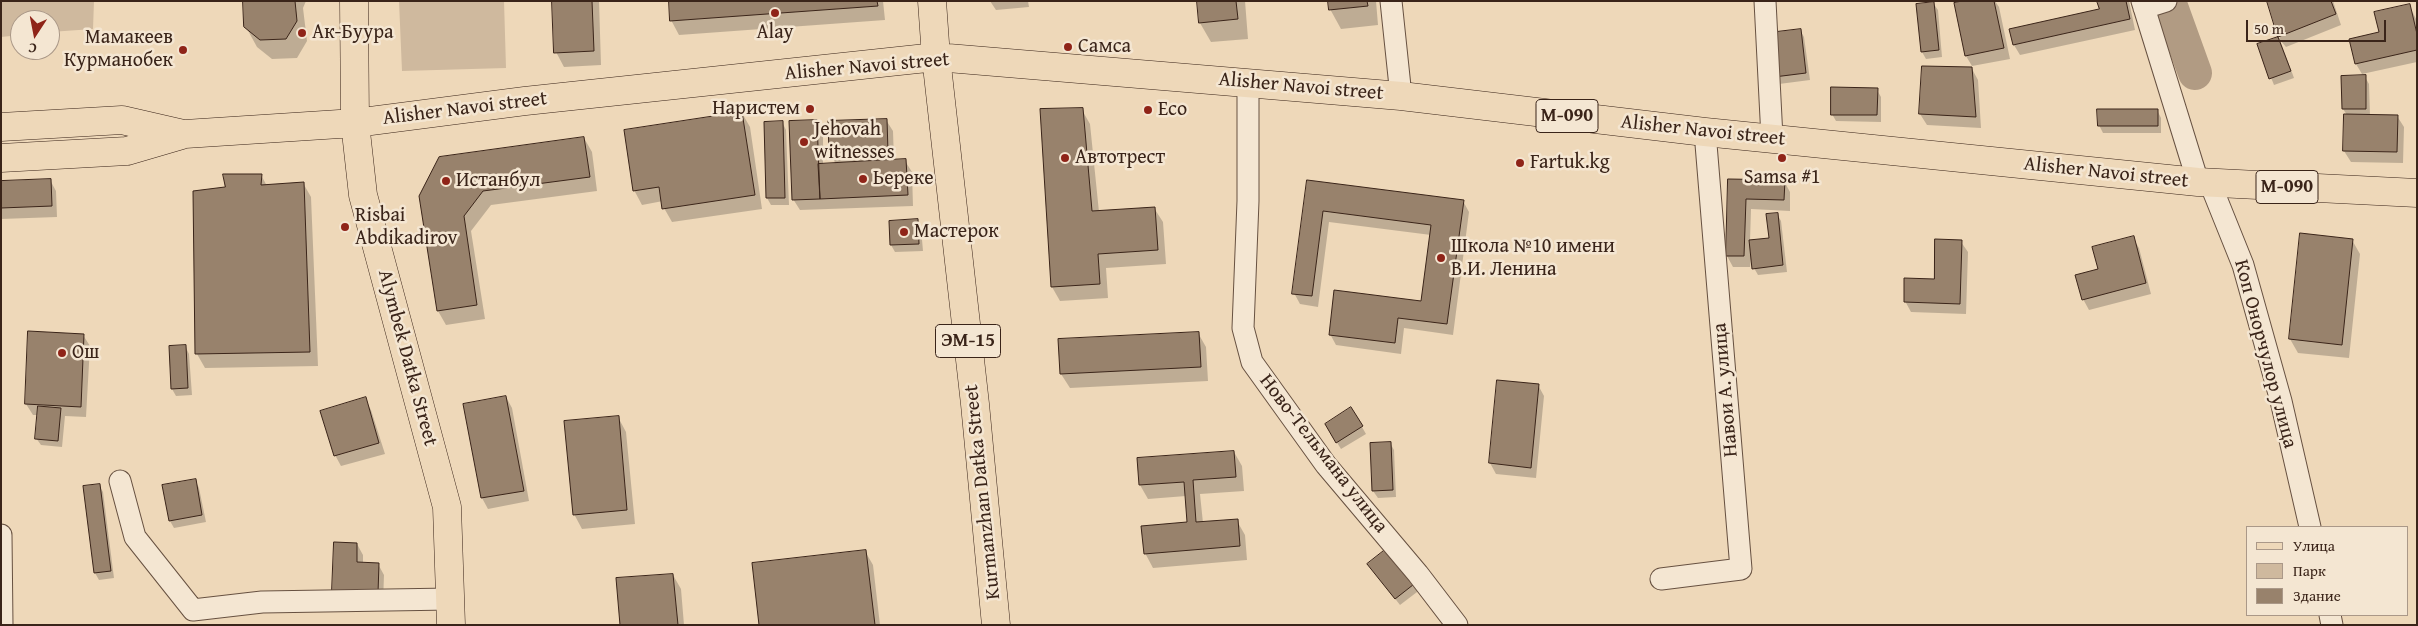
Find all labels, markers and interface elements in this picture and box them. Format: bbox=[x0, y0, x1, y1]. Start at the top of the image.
marker: Alay bbox=[769, 7, 781, 19]
north arrow bbox=[10, 10, 60, 60]
scale bar bbox=[2248, 10, 2388, 42]
text: 50 m bbox=[2254, 18, 2284, 39]
place label: Ак-Буура bbox=[312, 21, 393, 45]
place label: Alay bbox=[756, 21, 794, 45]
place label: Мамакеев Курманобек bbox=[64, 26, 173, 73]
marker: Ак-Буура bbox=[296, 27, 308, 39]
place label: Самса bbox=[1078, 35, 1131, 59]
text: С bbox=[27, 38, 38, 59]
marker: Самса bbox=[1062, 41, 1074, 53]
marker: Мамакеев Курманобек bbox=[177, 44, 189, 56]
street label: Alisher Navoi street bbox=[784, 48, 950, 86]
street label: Alisher Navoi street bbox=[1218, 68, 1384, 106]
street label: Alisher Navoi street bbox=[381, 87, 549, 131]
place label: Наристем bbox=[712, 97, 800, 121]
place label: Есо bbox=[1158, 98, 1187, 122]
road number: М-090 bbox=[1536, 100, 1598, 132]
marker: Наристем bbox=[804, 103, 816, 115]
marker: Есо bbox=[1142, 104, 1154, 116]
street label: Alisher Navoi street bbox=[1620, 110, 1786, 152]
place label: Jehovah witnesses bbox=[814, 118, 895, 165]
marker: Jehovah witnesses bbox=[798, 136, 810, 148]
place label: Автотрест bbox=[1075, 146, 1165, 170]
place label: Fartuk.kg bbox=[1530, 151, 1610, 175]
marker: Автотрест bbox=[1059, 152, 1071, 164]
marker: Samsa #1 bbox=[1776, 152, 1788, 164]
street label: Alisher Navoi street bbox=[2023, 152, 2189, 194]
marker: Fartuk.kg bbox=[1514, 157, 1526, 169]
place label: Samsa #1 bbox=[1744, 166, 1820, 190]
place label: Ьереке bbox=[873, 167, 934, 191]
place label: Истанбул bbox=[456, 169, 541, 193]
road number: М-090 bbox=[2256, 170, 2318, 203]
marker: Ьереке bbox=[857, 173, 869, 185]
marker: Истанбул bbox=[440, 175, 452, 187]
place label: Risbai Abdikadirov bbox=[355, 204, 457, 251]
place label: Мастерок bbox=[914, 220, 999, 244]
marker: Risbai Abdikadirov bbox=[339, 221, 351, 233]
marker: Мастерок bbox=[898, 226, 910, 238]
place label: Школа №10 имени В.И. Ленина bbox=[1451, 235, 1615, 282]
marker: Школа №10 имени В.И. Ленина bbox=[1435, 252, 1447, 264]
street label: Коп Онорчулор улица bbox=[2228, 257, 2302, 451]
street label: Alymbek Datka Street bbox=[372, 267, 442, 449]
street label: Навои А. улица bbox=[1708, 322, 1744, 458]
road number: ЭМ-15 bbox=[936, 324, 1000, 358]
place label: Ош bbox=[72, 341, 99, 365]
marker: Ош bbox=[56, 347, 68, 359]
street label: Ново-Тельмана улица bbox=[1254, 370, 1392, 538]
street label: Kurmanzhan Datka Street bbox=[960, 383, 1006, 601]
legend bbox=[2246, 526, 2408, 616]
text: Улица bbox=[2293, 535, 2335, 556]
text: Парк bbox=[2293, 560, 2326, 581]
text: Здание bbox=[2293, 585, 2341, 606]

